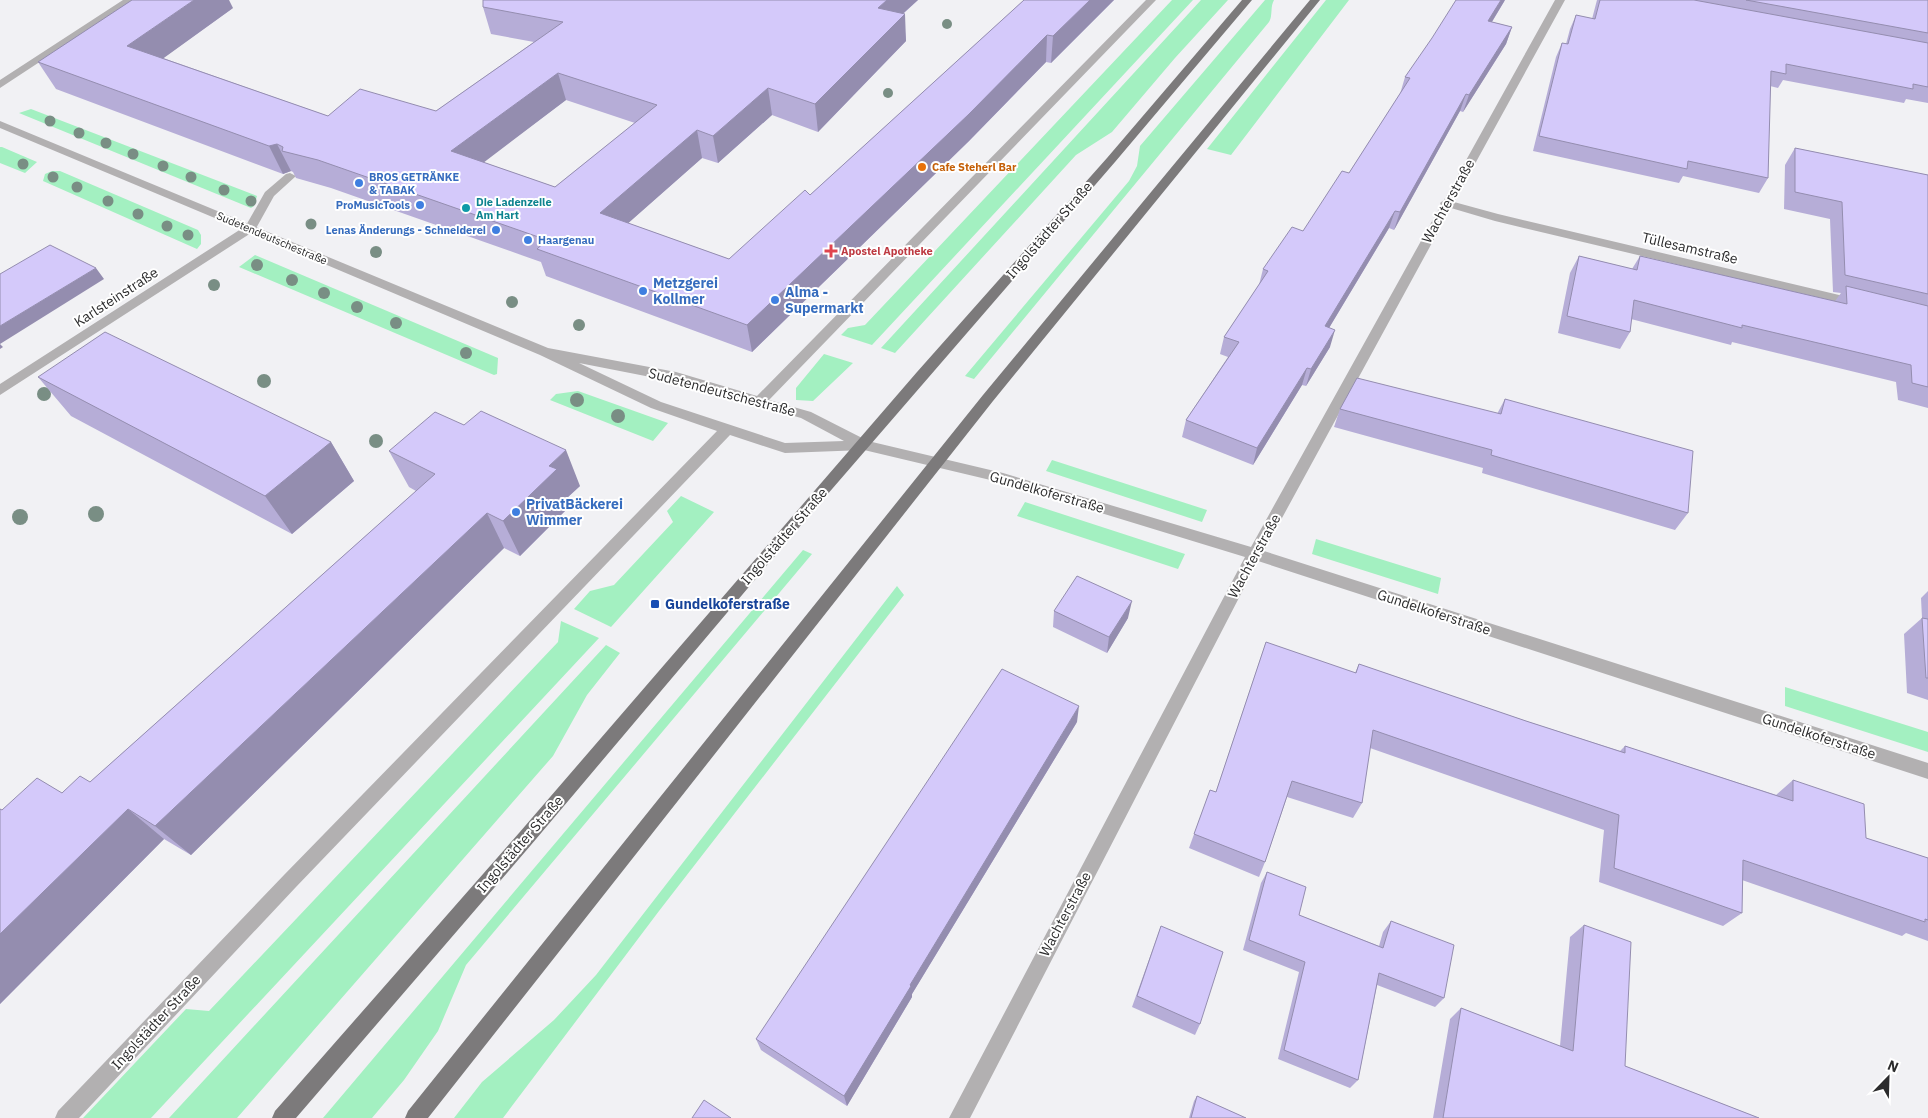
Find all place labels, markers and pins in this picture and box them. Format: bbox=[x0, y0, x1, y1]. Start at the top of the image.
place label: Cafe Steherl Bar bbox=[932, 160, 1017, 174]
marker: Cafe Steherl Bar bbox=[916, 161, 928, 173]
place label: BROS GETRÄNKE & TABAK bbox=[369, 170, 459, 197]
marker: BROS GETRÄNKE & TABAK bbox=[353, 177, 365, 189]
place label: Die Ladenzeile Am Hart bbox=[476, 195, 552, 222]
place label: ProMusicTools bbox=[336, 198, 410, 212]
marker: ProMusicTools bbox=[414, 199, 426, 211]
marker: Die Ladenzeile Am Hart bbox=[460, 202, 472, 214]
place label: Lenas Änderungs - Schneiderei bbox=[326, 223, 486, 237]
marker: Lenas Änderungs - Schneiderei bbox=[490, 224, 502, 236]
place label: Haargenau bbox=[538, 233, 594, 247]
marker: Haargenau bbox=[522, 234, 534, 246]
place label: Apostel Apotheke bbox=[841, 244, 933, 258]
marker: Apostel Apotheke bbox=[825, 245, 837, 257]
place label: Metzgerei Kollmer bbox=[653, 274, 718, 308]
place label: Alma - Supermarkt bbox=[785, 283, 864, 317]
marker: Metzgerei Kollmer bbox=[637, 285, 649, 297]
marker: Alma - Supermarkt bbox=[769, 294, 781, 306]
place label: PrivatBäckerei Wimmer bbox=[526, 495, 623, 529]
marker: PrivatBäckerei Wimmer bbox=[510, 506, 522, 518]
place label: Gundelkoferstraße bbox=[665, 595, 790, 613]
marker: Gundelkoferstraße bbox=[649, 598, 661, 610]

